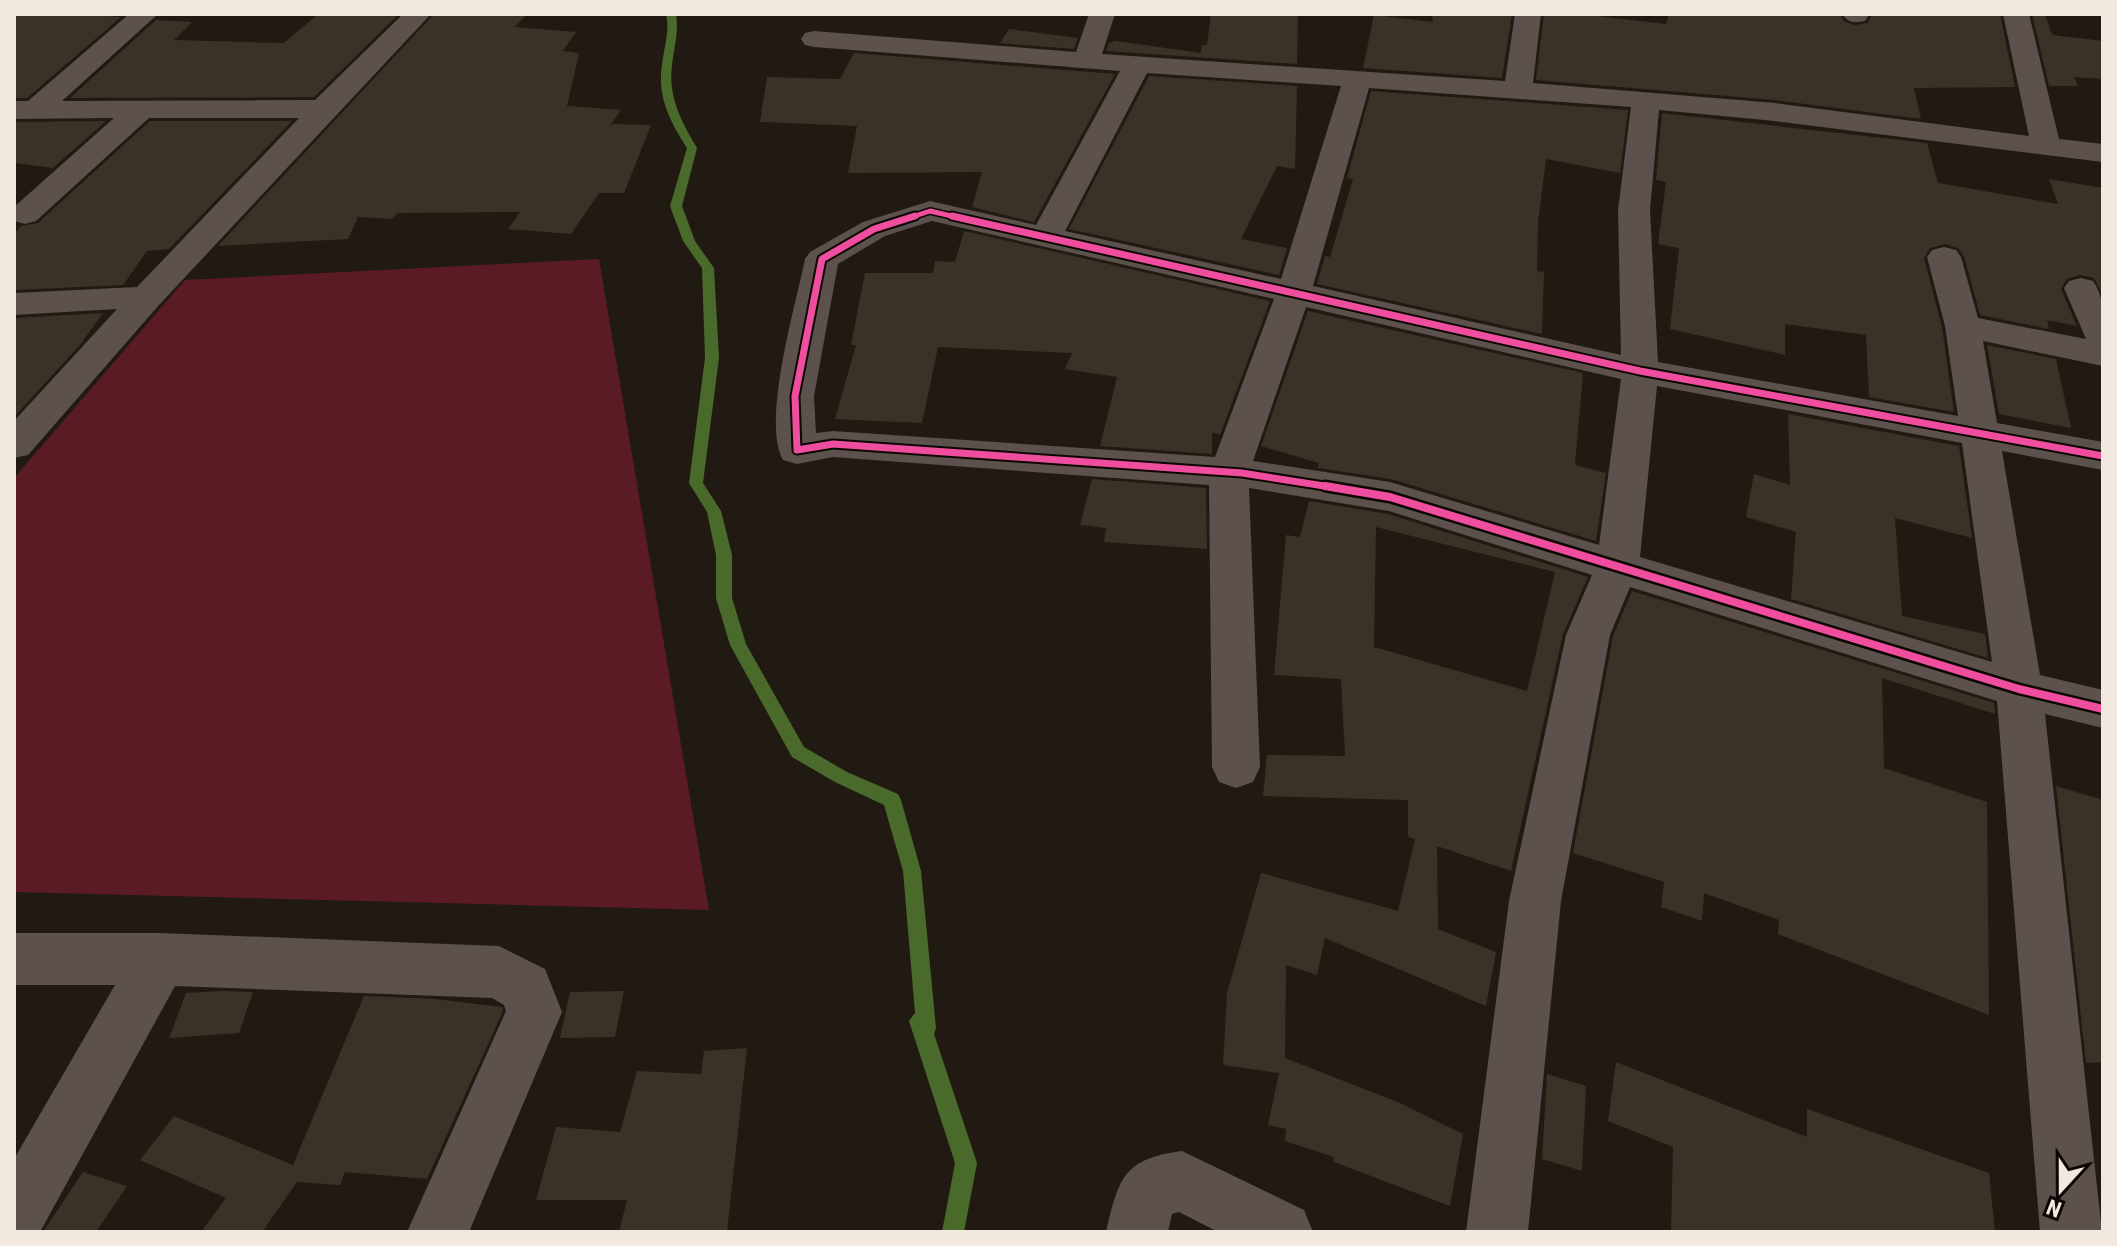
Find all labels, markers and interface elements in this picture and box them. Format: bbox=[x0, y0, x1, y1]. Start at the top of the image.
north arrow bbox=[2021, 1150, 2101, 1230]
text: N bbox=[2043, 1194, 2065, 1222]

